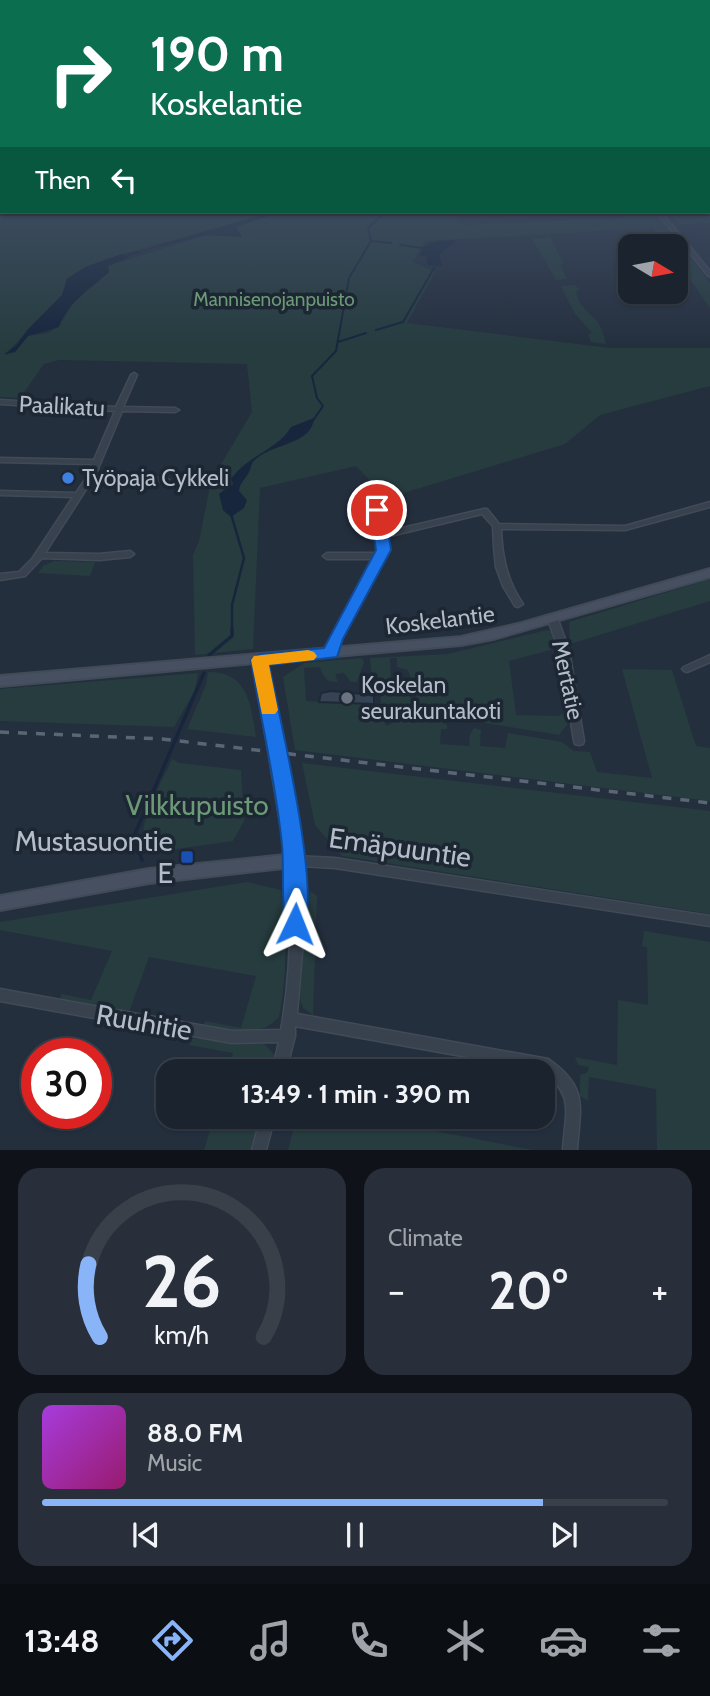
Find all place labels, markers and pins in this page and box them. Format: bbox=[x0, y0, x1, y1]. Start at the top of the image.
place label: Työpaja Cykkeli bbox=[82, 464, 229, 492]
marker: Työpaja Cykkeli bbox=[60, 470, 76, 486]
pin bbox=[347, 480, 407, 540]
place label: Koskelan seurakuntakoti bbox=[361, 671, 501, 725]
marker: Koskelan seurakuntakoti bbox=[339, 690, 355, 706]
place label: Mustasuontie E bbox=[15, 824, 173, 890]
marker: Mustasuontie E bbox=[179, 849, 195, 865]

